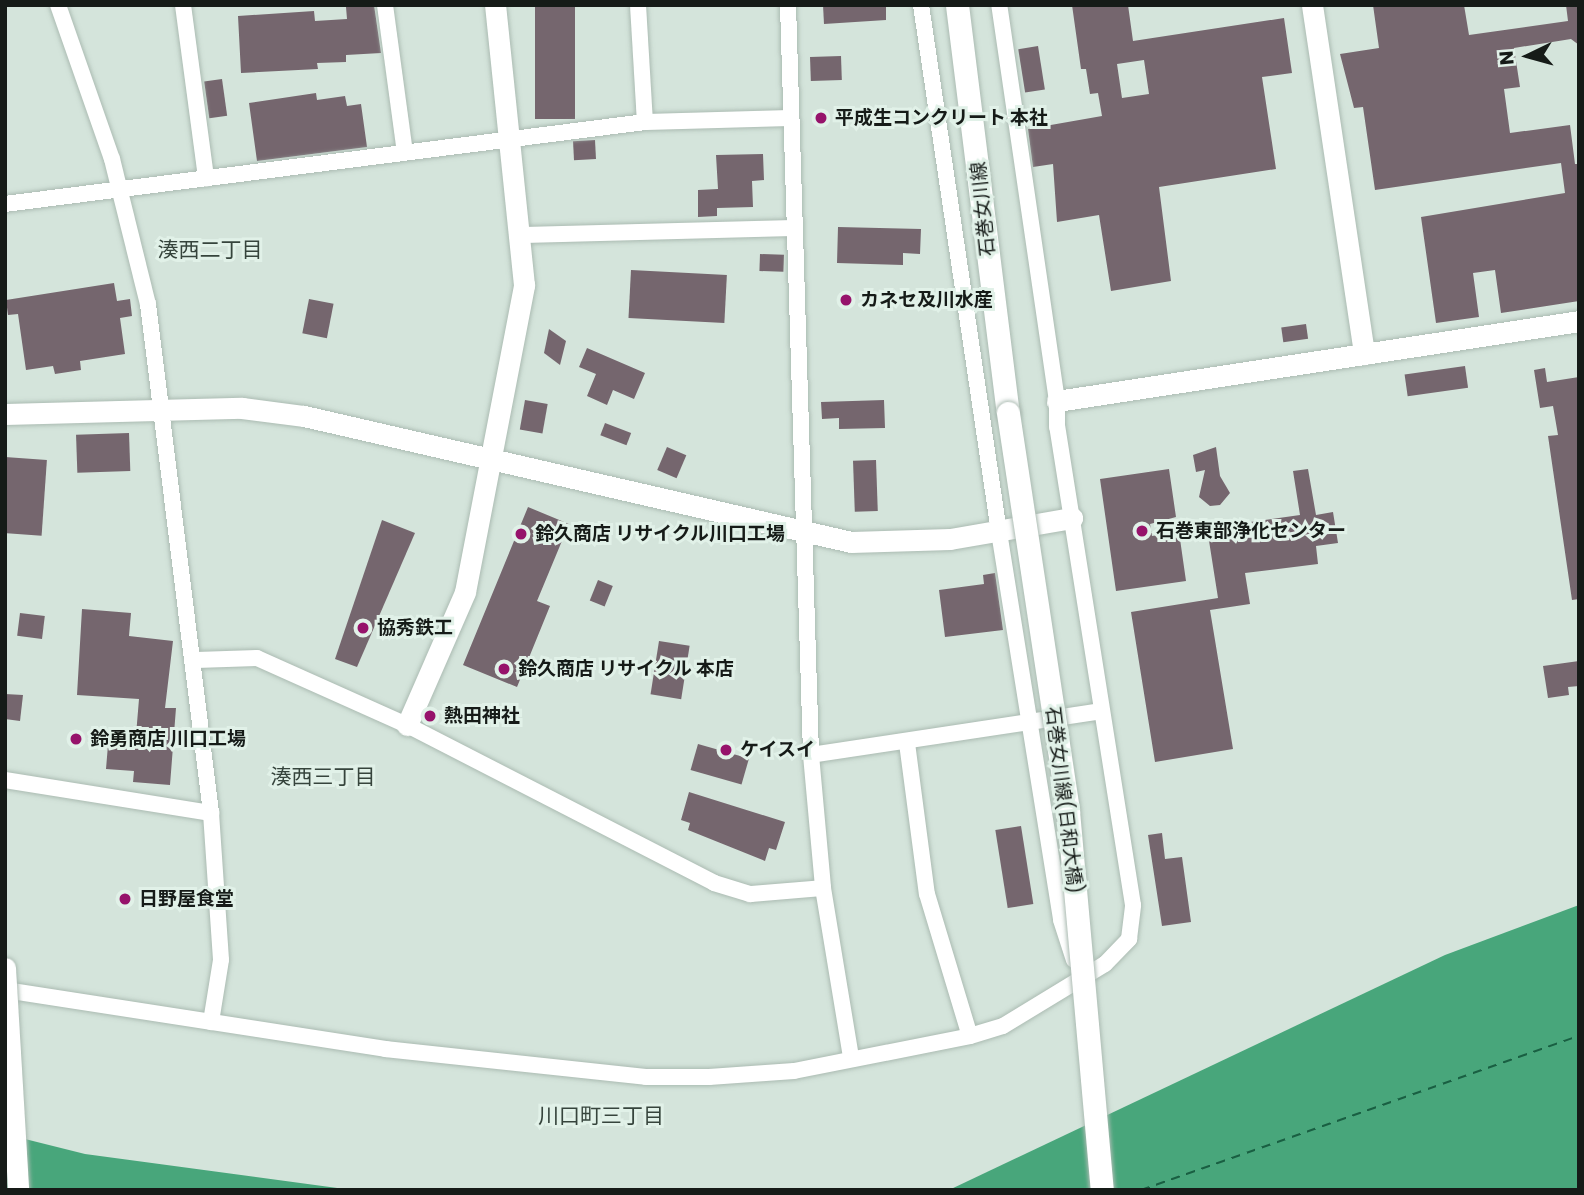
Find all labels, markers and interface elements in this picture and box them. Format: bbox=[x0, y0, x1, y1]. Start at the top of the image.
north arrow bbox=[1493, 21, 1563, 91]
text: N bbox=[1493, 50, 1521, 66]
place label: 平成生コンクリート 本社 bbox=[835, 107, 1048, 129]
marker: 平成生コンクリート 本社 bbox=[813, 110, 829, 126]
street label: 石巻女川線 bbox=[967, 161, 999, 257]
district label: 湊西二丁目 bbox=[158, 237, 262, 263]
place label: カネセ及川水産 bbox=[860, 289, 993, 311]
marker: カネセ及川水産 bbox=[838, 292, 854, 308]
place label: 石巻東部浄化センター bbox=[1156, 520, 1346, 542]
place label: 鈴久商店 リサイクル川口工場 bbox=[535, 523, 786, 545]
marker: 石巻東部浄化センター bbox=[1134, 523, 1150, 539]
marker: 鈴久商店 リサイクル川口工場 bbox=[513, 526, 529, 542]
place label: 協秀鉄工 bbox=[377, 617, 453, 639]
marker: 協秀鉄工 bbox=[355, 620, 371, 636]
place label: 鈴久商店 リサイクル 本店 bbox=[518, 658, 735, 680]
marker: 鈴久商店 リサイクル 本店 bbox=[496, 661, 512, 677]
place label: 熱田神社 bbox=[444, 705, 520, 727]
street label: 石巻女川線(日和大橋) bbox=[1041, 705, 1087, 895]
marker: 熱田神社 bbox=[422, 708, 438, 724]
place label: 鈴勇商店 川口工場 bbox=[90, 728, 246, 750]
marker: 鈴勇商店 川口工場 bbox=[68, 731, 84, 747]
place label: ケイスイ bbox=[740, 739, 816, 761]
marker: ケイスイ bbox=[718, 742, 734, 758]
district label: 湊西三丁目 bbox=[271, 764, 375, 790]
place label: 日野屋食堂 bbox=[139, 888, 234, 910]
marker: 日野屋食堂 bbox=[117, 891, 133, 907]
district label: 川口町三丁目 bbox=[538, 1103, 664, 1129]

